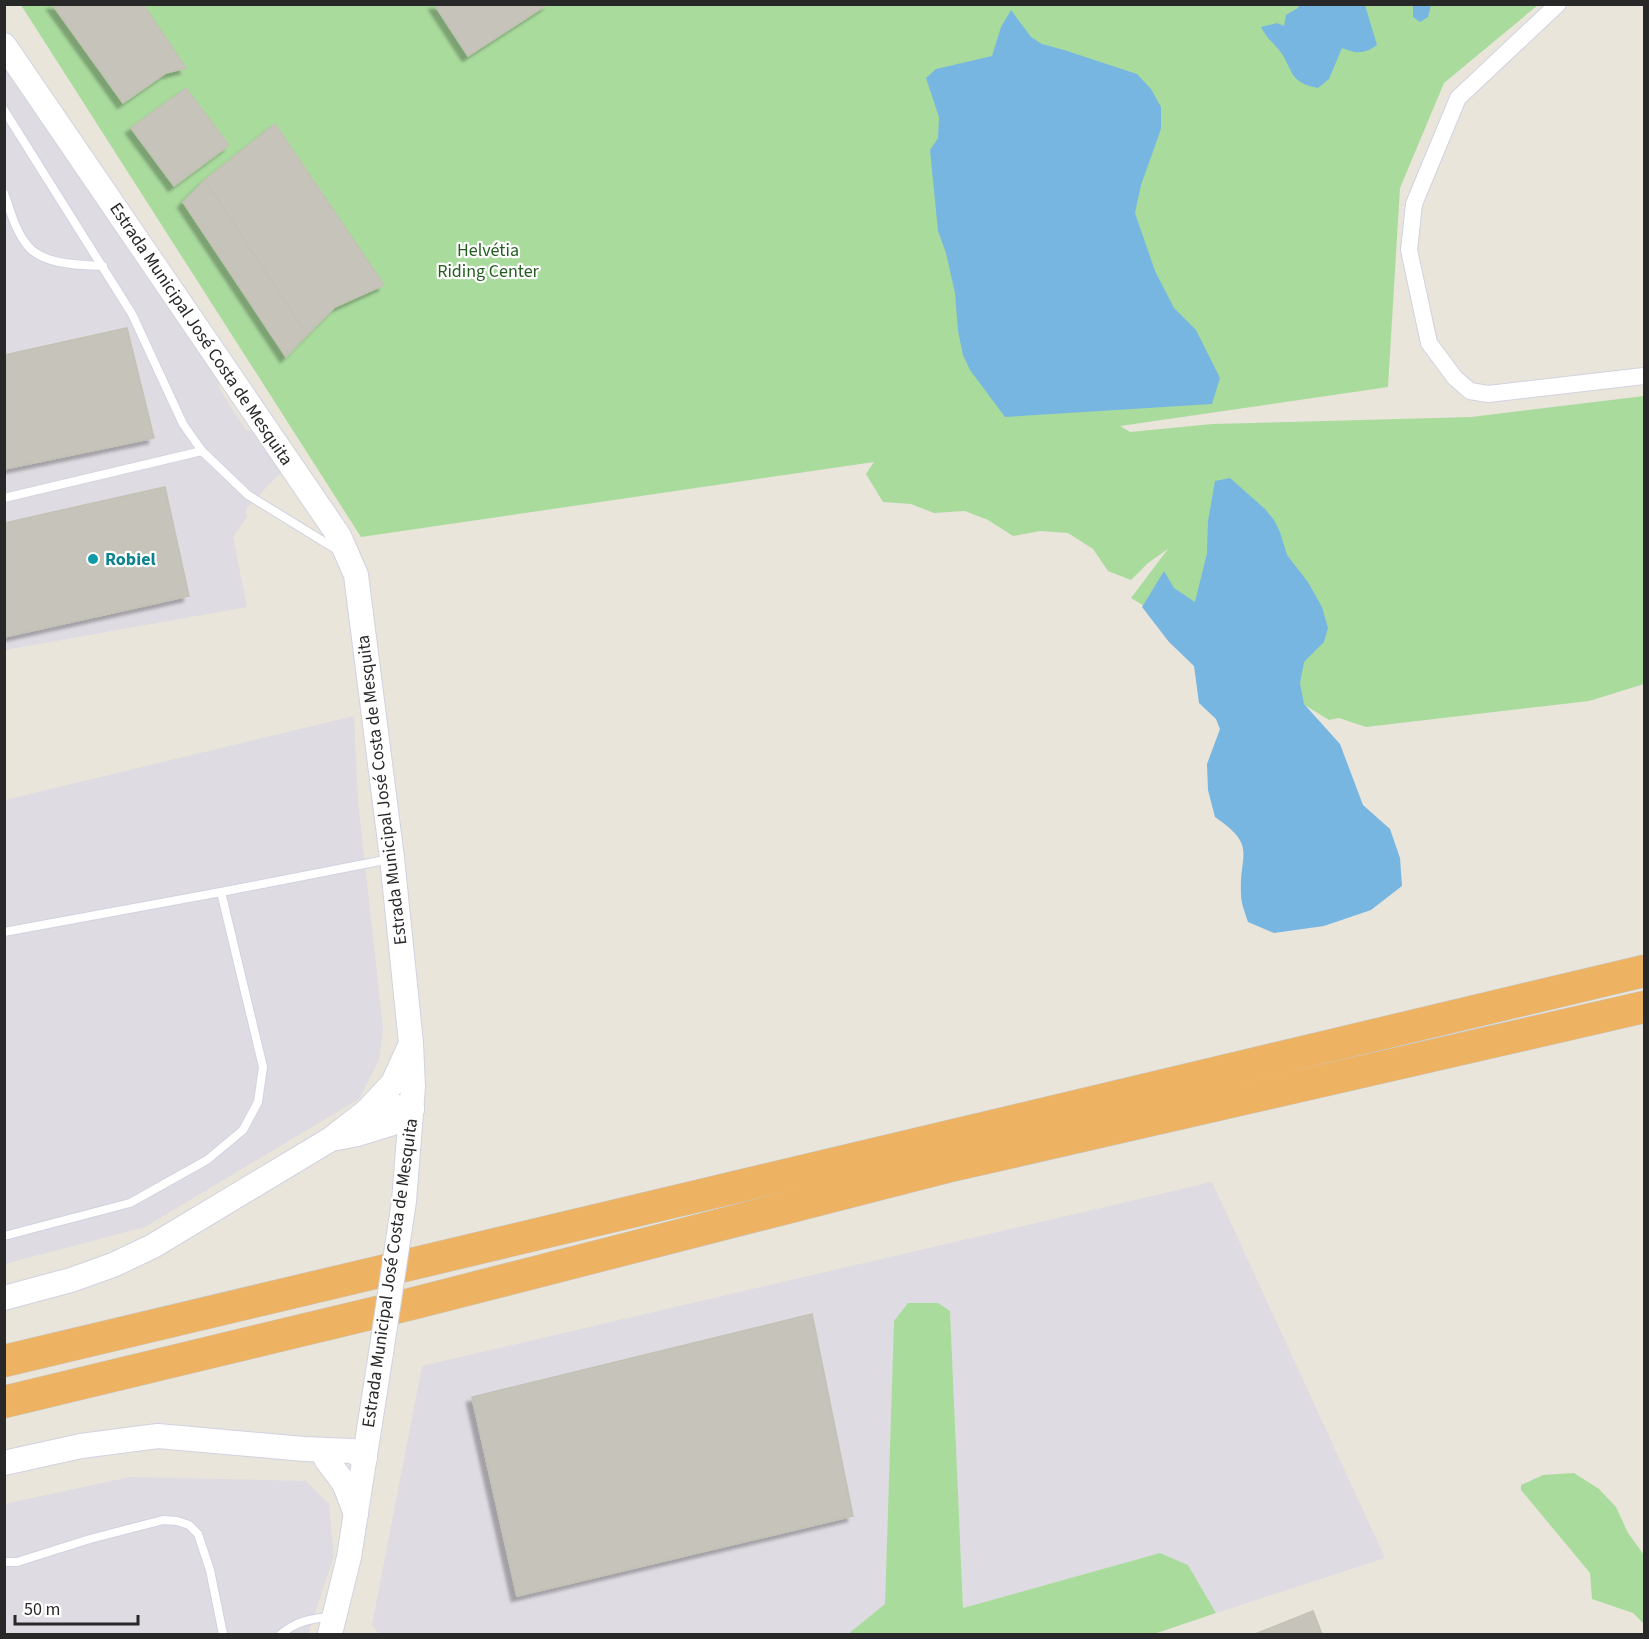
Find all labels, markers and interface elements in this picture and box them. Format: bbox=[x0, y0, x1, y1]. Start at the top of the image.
street label: Estrada Municipal José Costa de Mesquita bbox=[103, 198, 299, 470]
park label: Helvétia Riding Center bbox=[437, 238, 540, 284]
place label: Robiel bbox=[105, 547, 156, 572]
marker: Robiel bbox=[86, 552, 100, 566]
street label: Estrada Municipal José Costa de Mesquita bbox=[351, 634, 413, 946]
street label: Estrada Municipal José Costa de Mesquita bbox=[356, 1117, 424, 1429]
scale bar bbox=[15, 1588, 138, 1626]
text: 50 m bbox=[24, 1597, 60, 1622]

